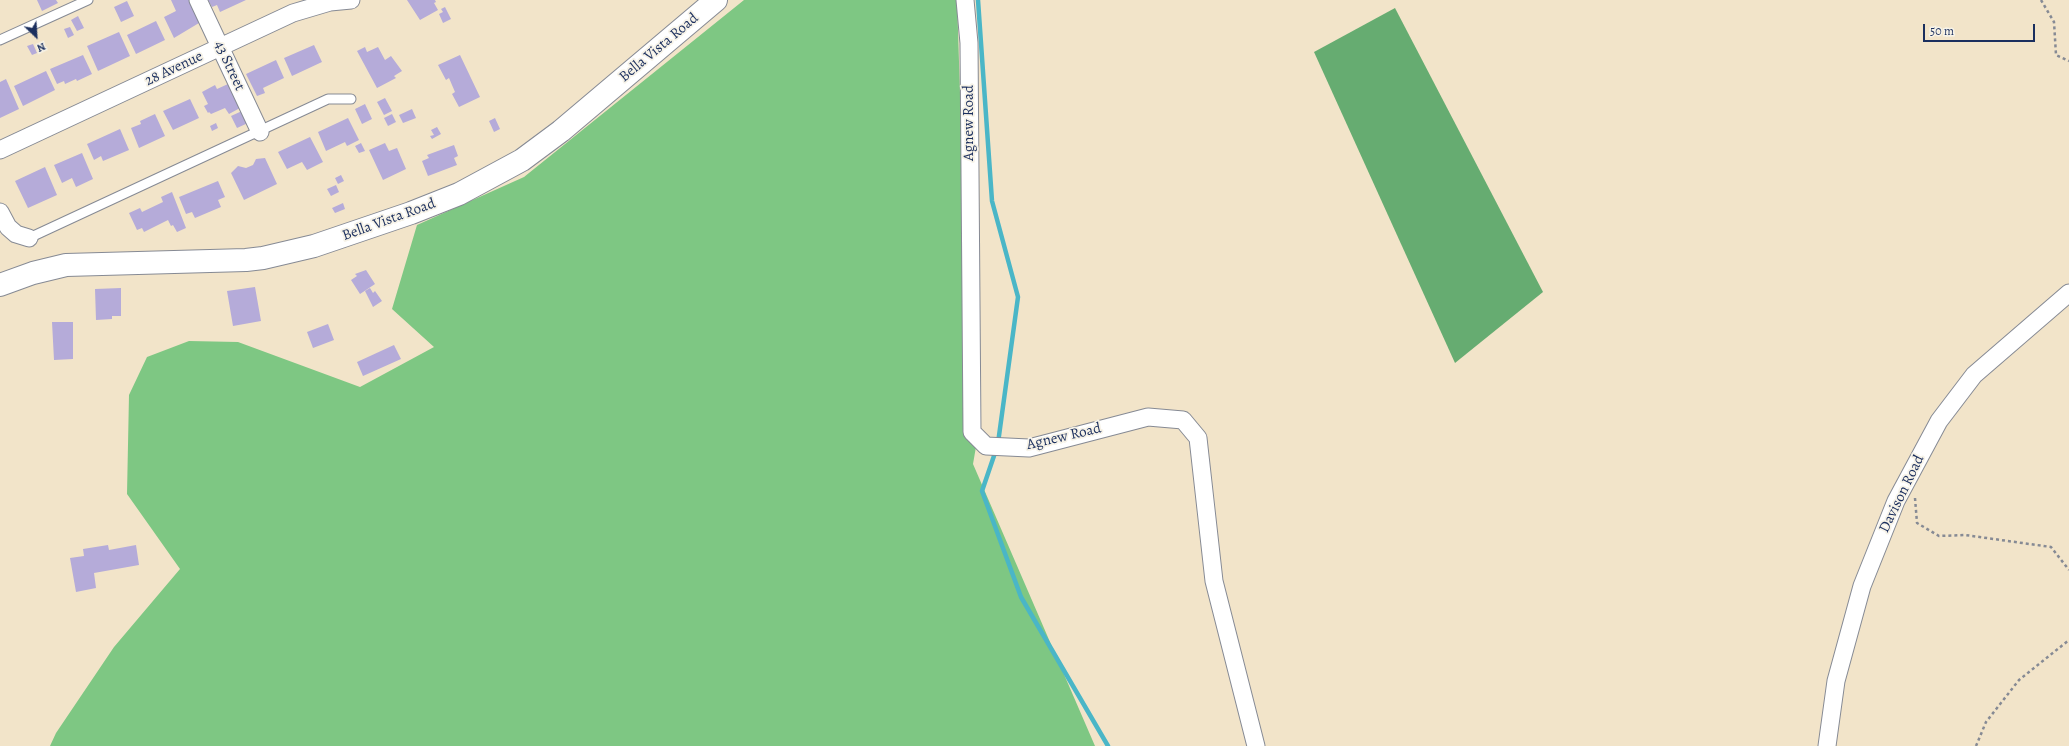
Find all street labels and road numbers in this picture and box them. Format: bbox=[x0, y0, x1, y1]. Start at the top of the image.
street label: Bella Vista Road bbox=[616, 10, 702, 86]
street label: 43 Street bbox=[210, 38, 248, 94]
street label: 28 Avenue bbox=[142, 48, 206, 90]
street label: Agnew Road bbox=[960, 85, 978, 161]
street label: Bella Vista Road bbox=[340, 195, 438, 245]
street label: Agnew Road bbox=[1025, 420, 1103, 454]
street label: Davison Road bbox=[1875, 452, 1929, 536]

